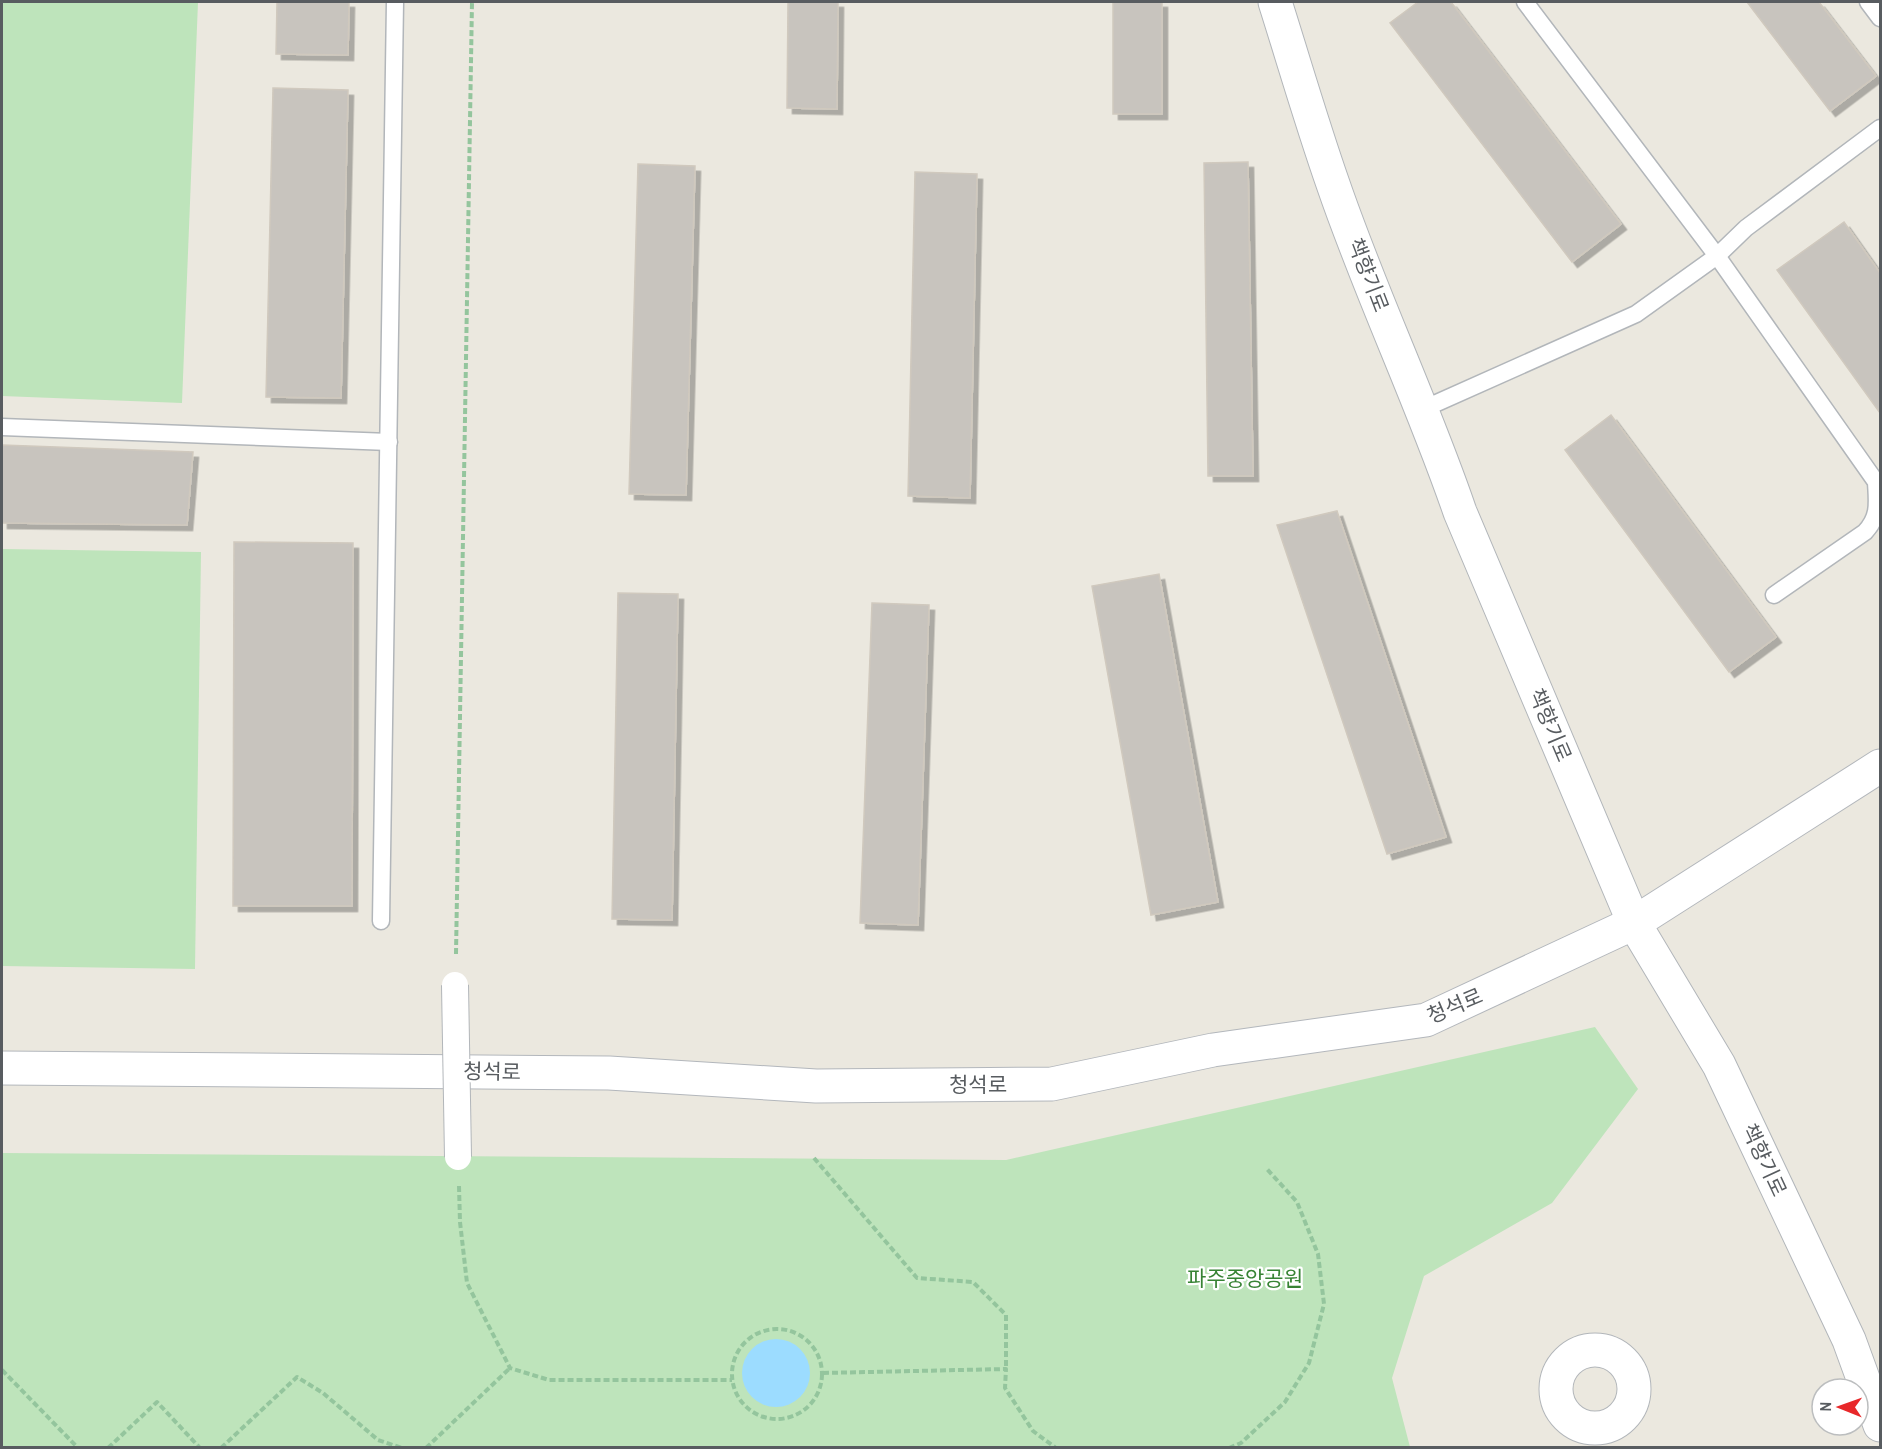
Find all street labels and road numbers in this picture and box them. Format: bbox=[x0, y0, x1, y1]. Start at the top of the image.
street label: 책향기로 bbox=[1341, 234, 1396, 316]
street label: 책향기로 bbox=[1522, 684, 1579, 766]
street label: 청석로 bbox=[1422, 981, 1487, 1030]
street label: 청석로 bbox=[463, 1056, 521, 1087]
street label: 청석로 bbox=[949, 1070, 1007, 1099]
street label: 책향기로 bbox=[1735, 1119, 1794, 1201]

